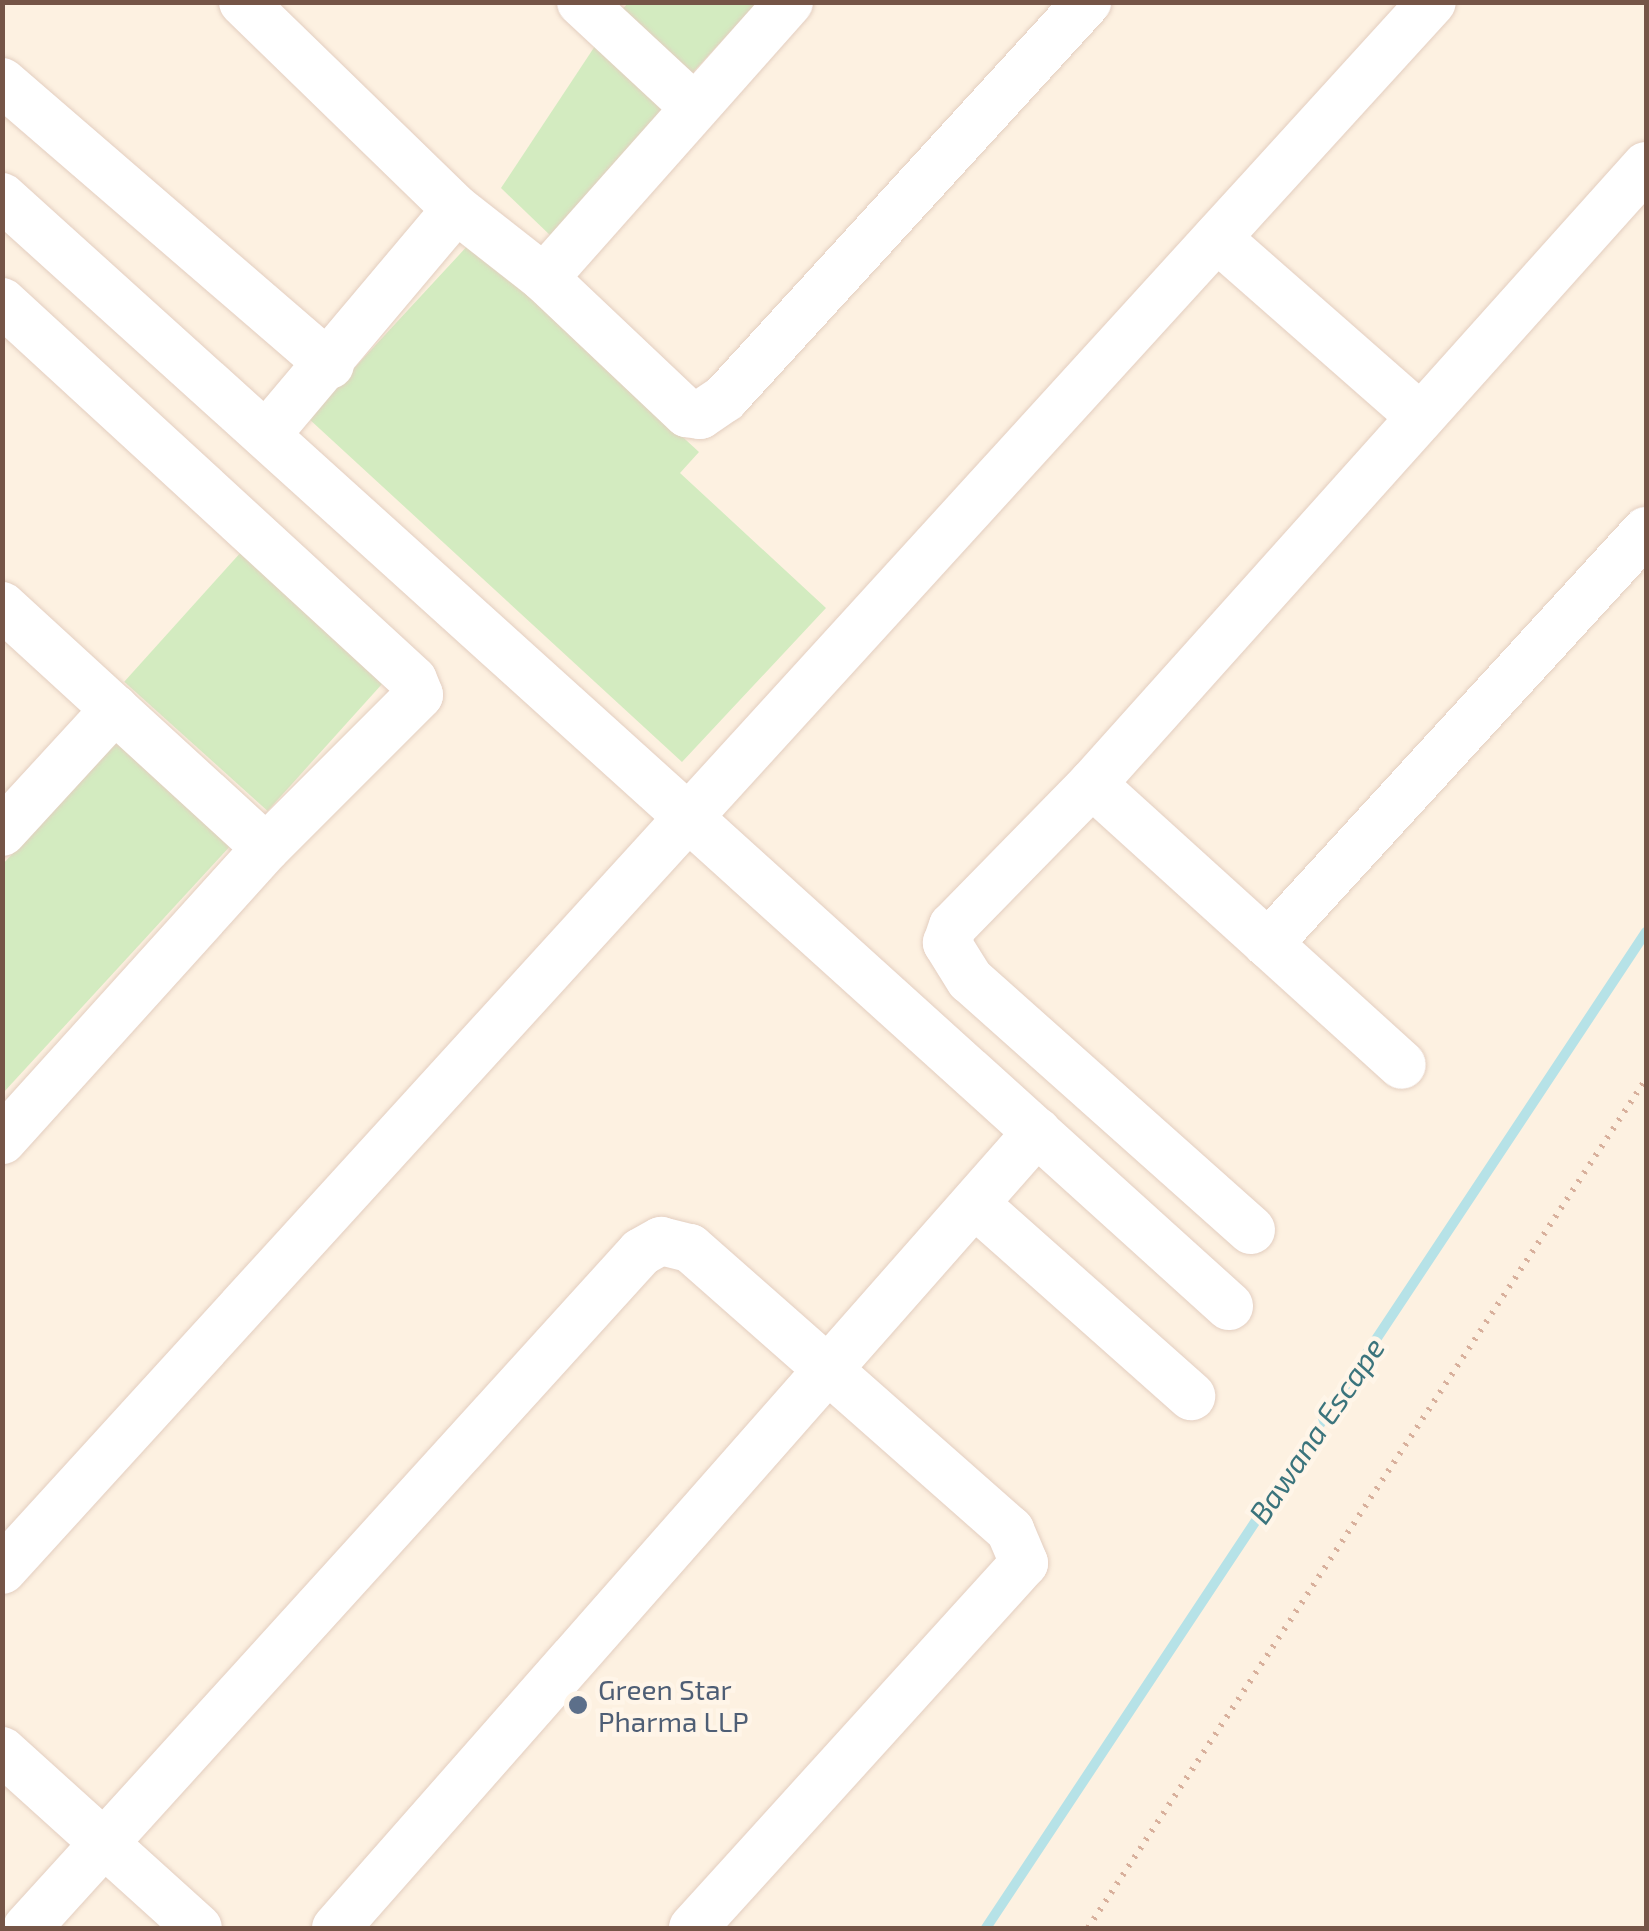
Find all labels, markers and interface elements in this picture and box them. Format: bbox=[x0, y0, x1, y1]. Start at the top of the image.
water label: Bawana Escape bbox=[1241, 1330, 1391, 1530]
place label: Green Star Pharma LLP bbox=[598, 1672, 749, 1738]
marker: Green Star Pharma LLP bbox=[567, 1694, 589, 1716]

